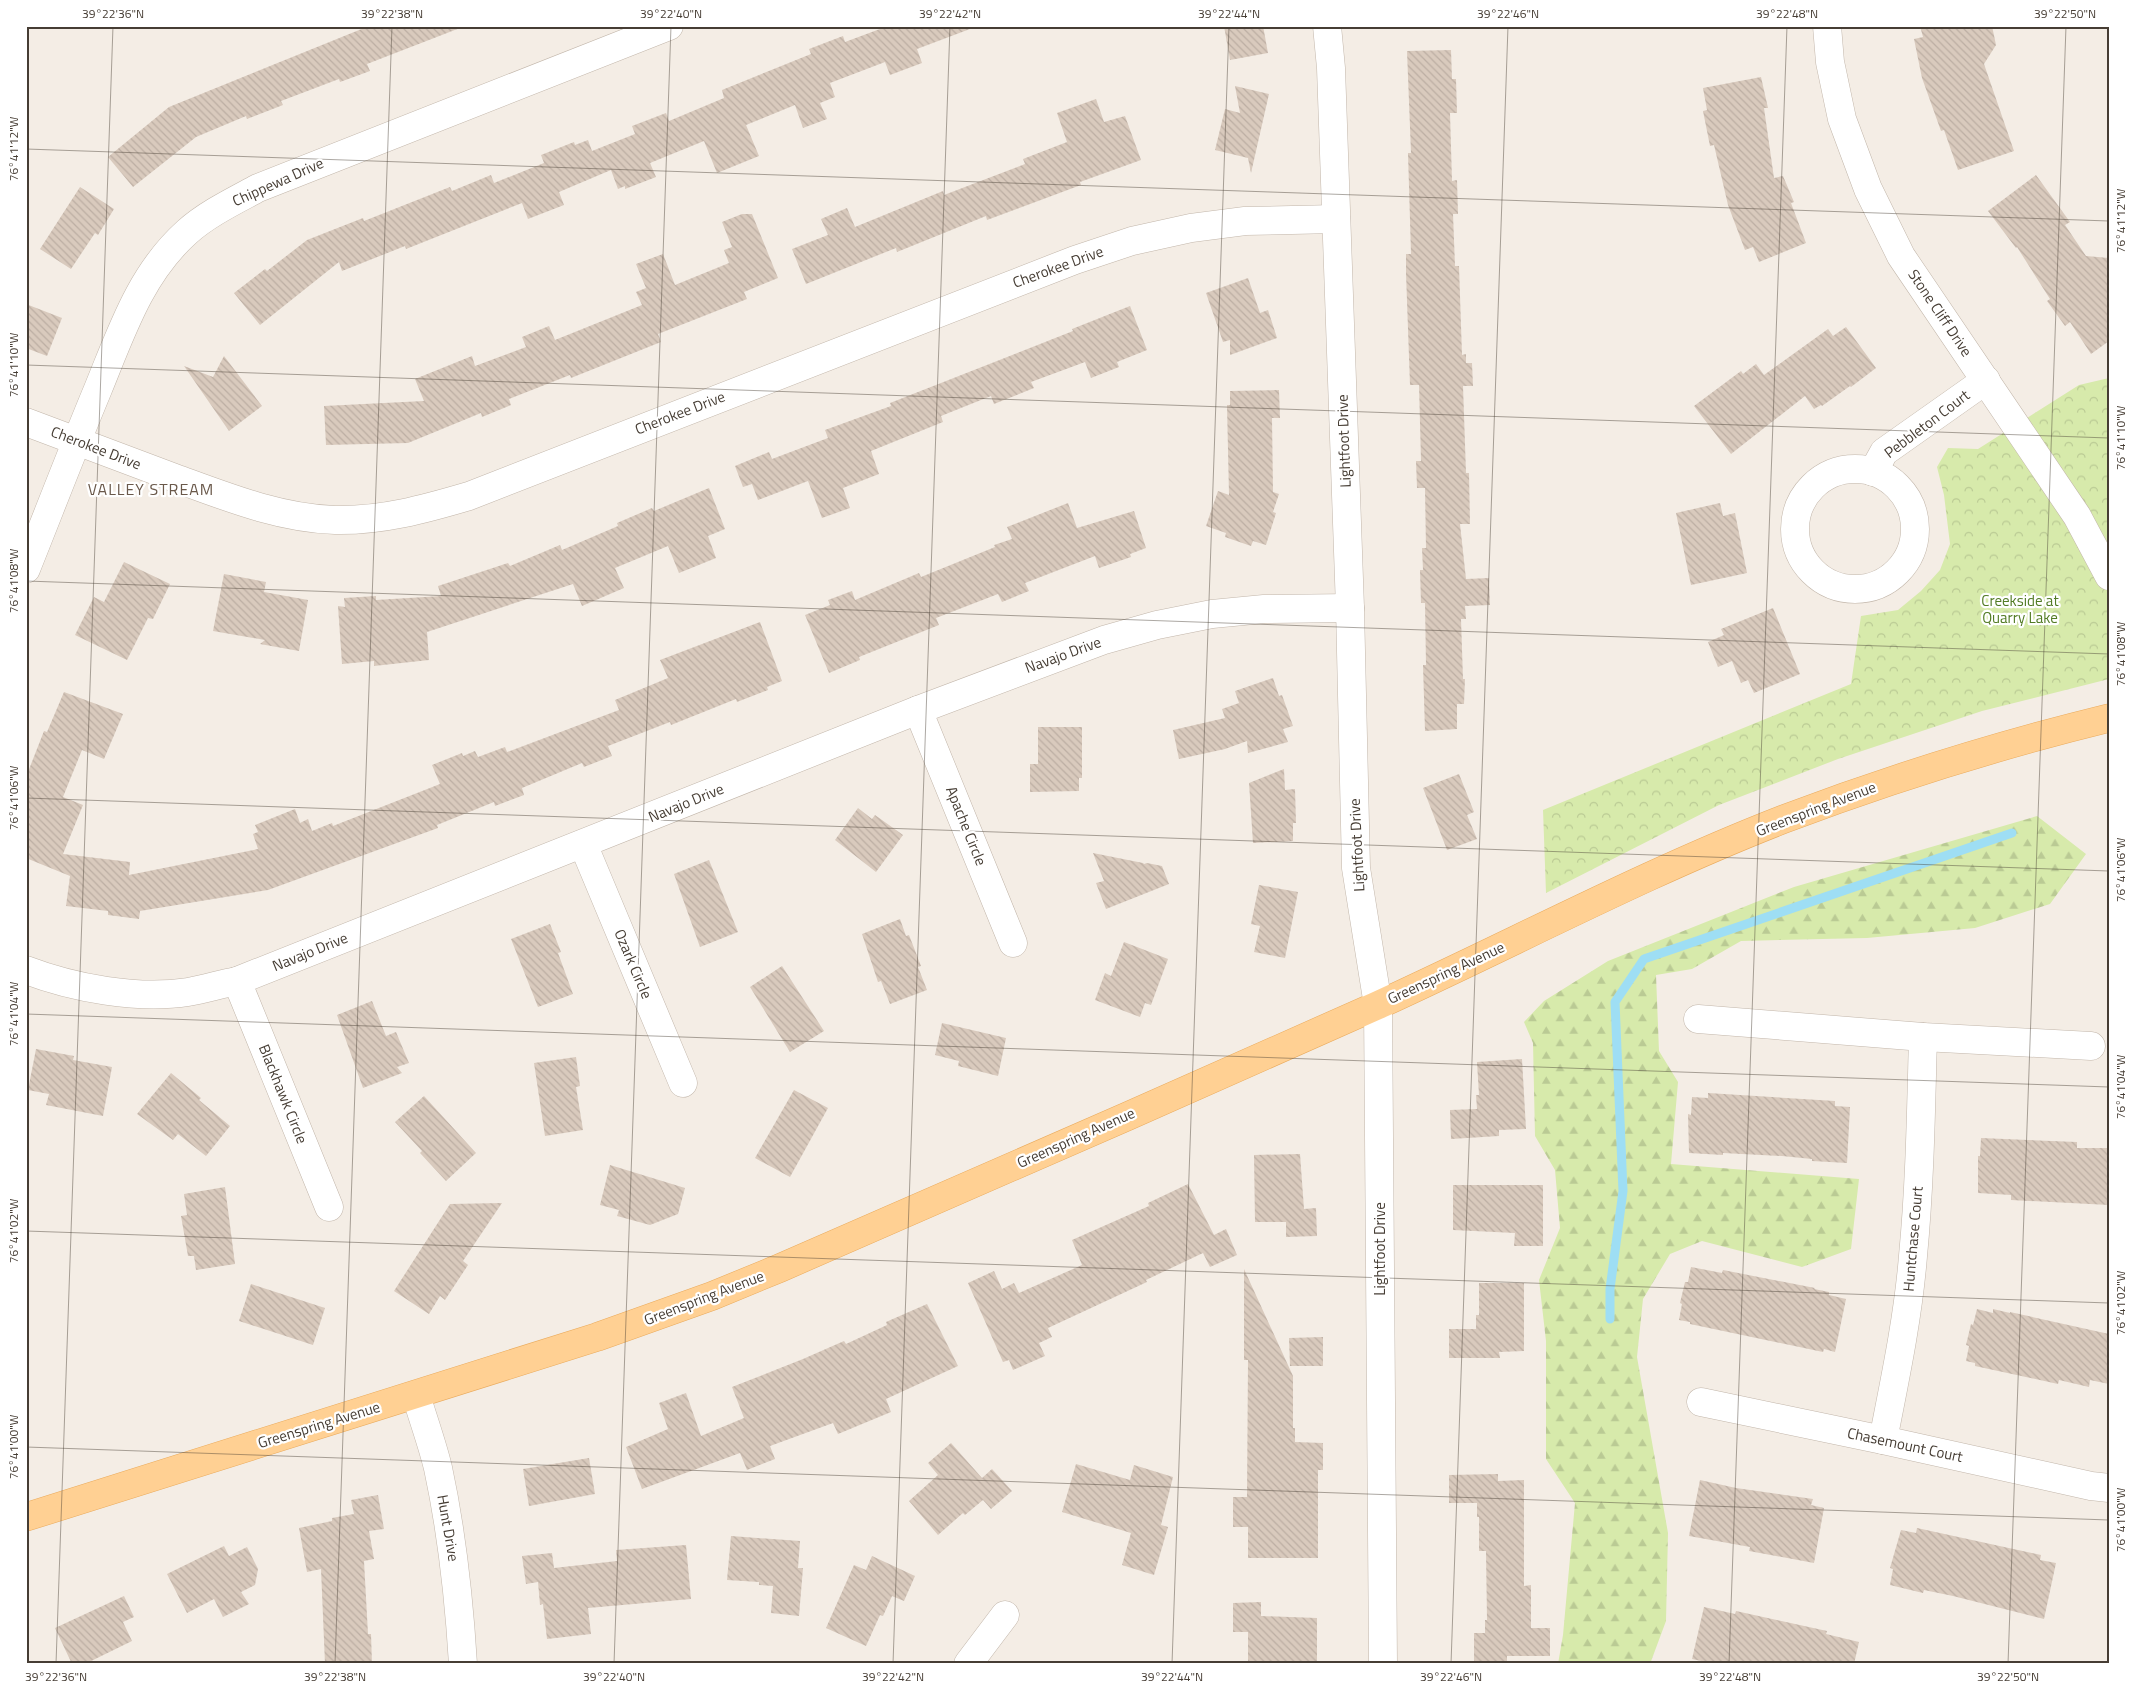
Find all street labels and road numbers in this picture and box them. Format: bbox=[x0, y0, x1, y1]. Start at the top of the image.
street label: Chippewa Drive bbox=[228, 151, 327, 212]
street label: Cherokee Drive bbox=[1009, 239, 1106, 294]
street label: Stone Cliff Drive bbox=[1903, 264, 1978, 361]
street label: Pebbleton Court bbox=[1879, 383, 1975, 464]
street label: Cherokee Drive bbox=[631, 385, 728, 440]
street label: Lightfoot Drive bbox=[1330, 394, 1357, 488]
street label: Cherokee Drive bbox=[48, 420, 145, 475]
street label: Navajo Drive bbox=[1022, 630, 1104, 679]
street label: Greenspring Avenue bbox=[1752, 775, 1879, 842]
street label: Navajo Drive bbox=[645, 777, 727, 828]
street label: Apache Circle bbox=[940, 783, 993, 869]
street label: Lightfoot Drive bbox=[1343, 798, 1370, 892]
street label: Ozark Circle bbox=[608, 925, 659, 1002]
street label: Navajo Drive bbox=[269, 926, 351, 977]
street label: Greenspring Avenue bbox=[1383, 935, 1508, 1010]
street label: Blackhawk Circle bbox=[253, 1041, 314, 1147]
street label: Greenspring Avenue bbox=[1013, 1101, 1138, 1174]
street label: Huntchase Court bbox=[1896, 1185, 1929, 1293]
street label: Lightfoot Drive bbox=[1368, 1202, 1391, 1296]
street label: Greenspring Avenue bbox=[640, 1264, 767, 1331]
street label: Greenspring Avenue bbox=[255, 1395, 383, 1454]
street label: Chasemount Court bbox=[1845, 1421, 1966, 1468]
street label: Hunt Drive bbox=[431, 1493, 466, 1563]

